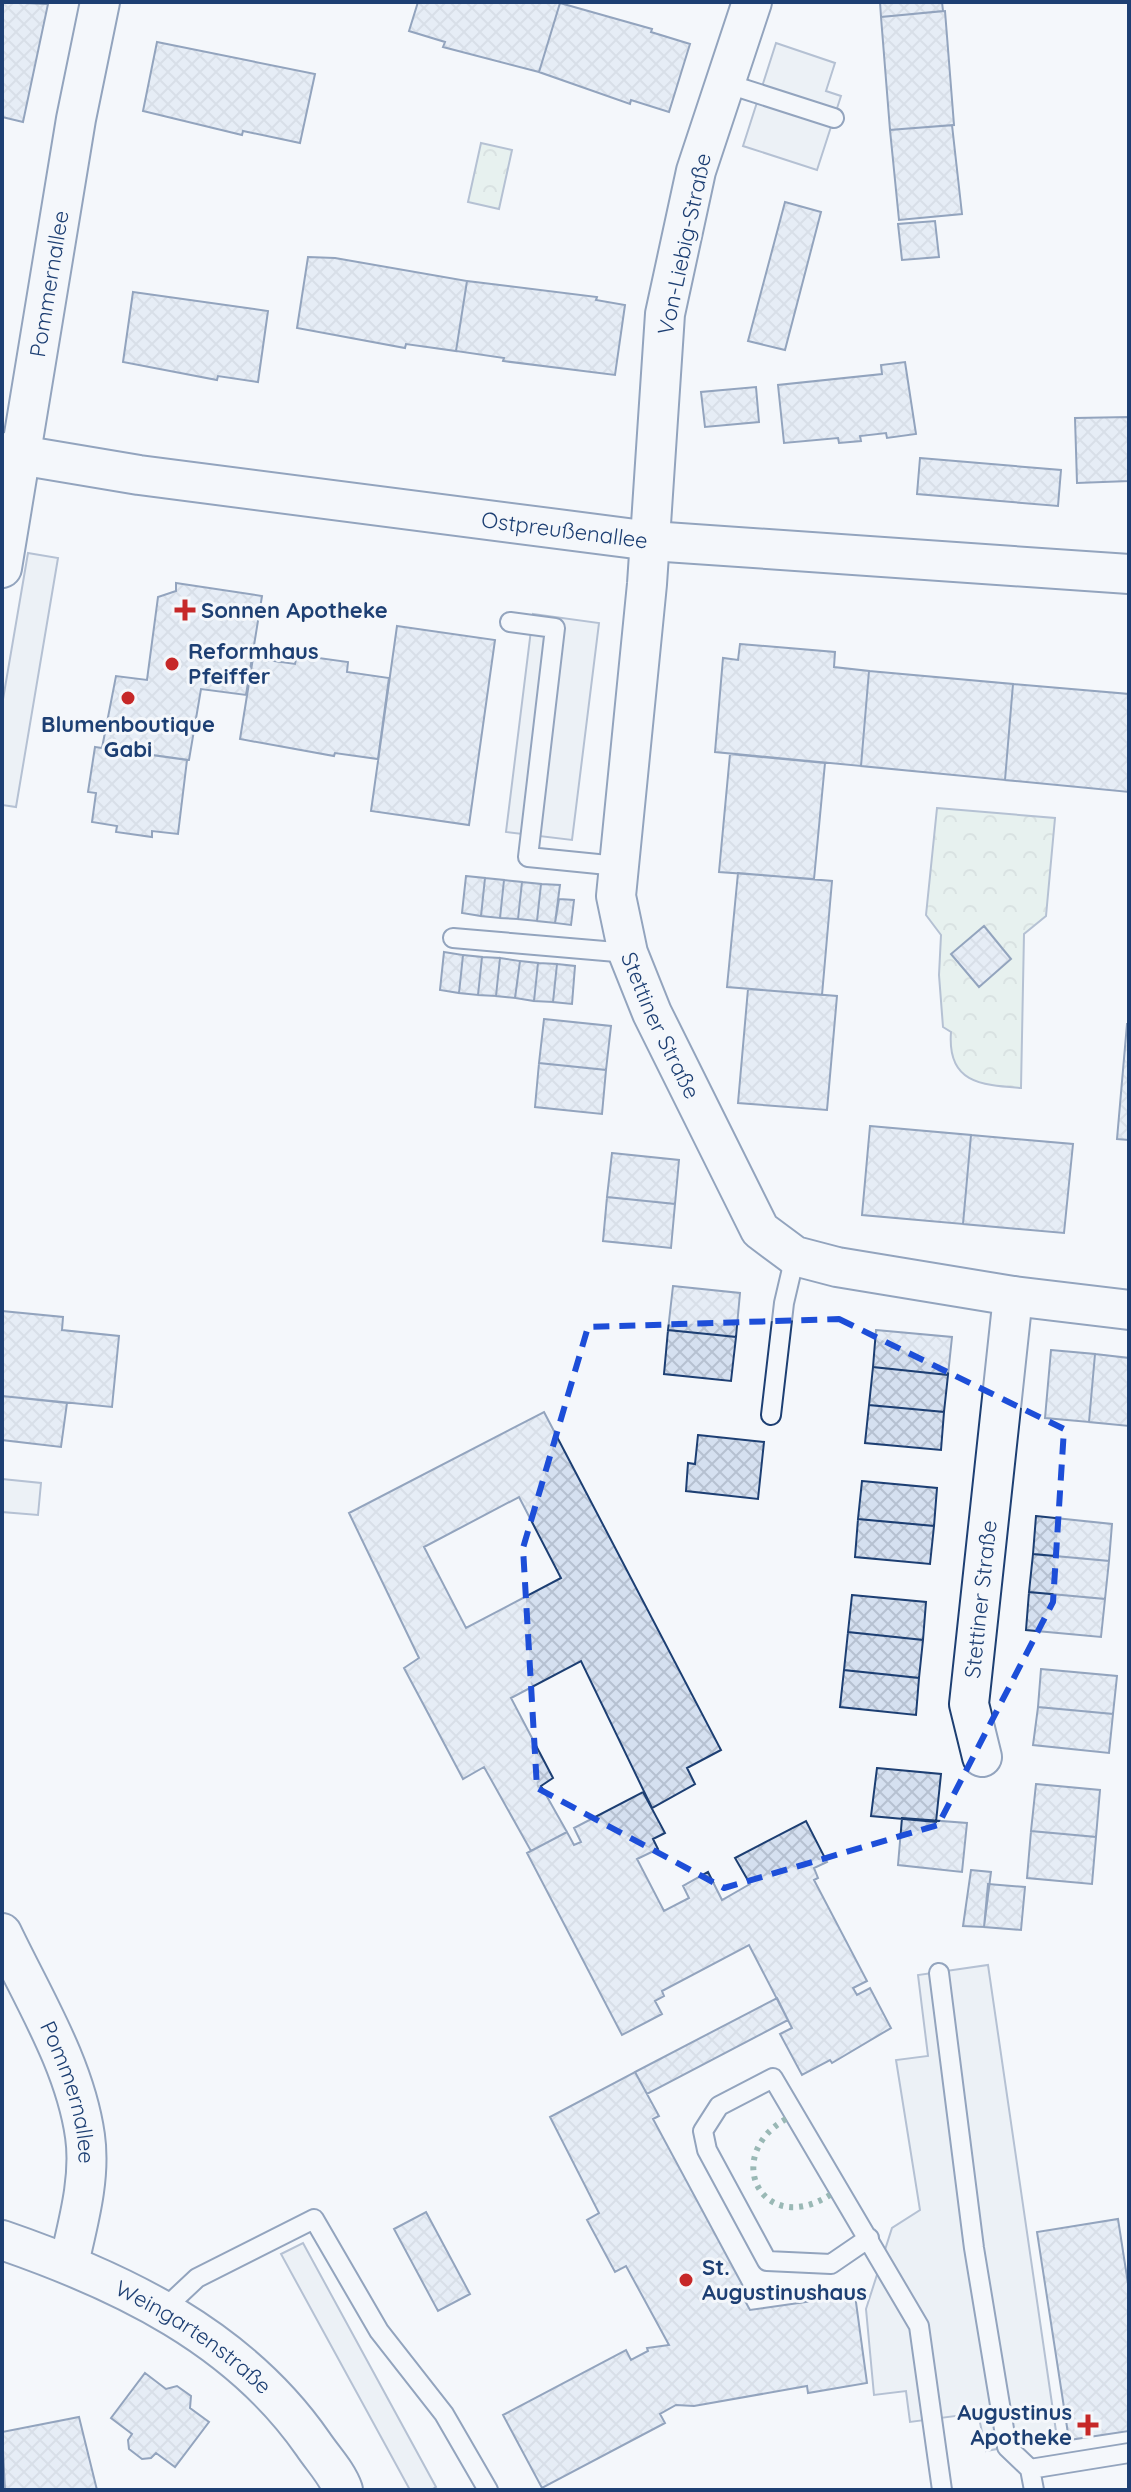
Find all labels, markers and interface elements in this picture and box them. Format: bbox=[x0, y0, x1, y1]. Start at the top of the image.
street label: Von-Liebig-Straße bbox=[651, 151, 717, 337]
street label: Pommernallee bbox=[23, 208, 75, 359]
street label: Ostpreußenallee bbox=[480, 505, 649, 554]
place label: Sonnen Apotheke bbox=[201, 596, 388, 624]
marker: Sonnen Apotheke bbox=[176, 601, 194, 619]
place label: Reformhaus Pfeiffer bbox=[188, 637, 319, 690]
marker: Reformhaus Pfeiffer bbox=[163, 655, 181, 673]
marker: Blumenboutique Gabi bbox=[119, 689, 137, 707]
place label: Blumenboutique Gabi bbox=[41, 710, 215, 763]
street label: Stettiner Straße bbox=[615, 948, 706, 1103]
street label: Stettiner Straße bbox=[958, 1519, 1003, 1680]
street label: Pommernallee bbox=[34, 2016, 101, 2164]
place label: St. Augustinushaus bbox=[702, 2253, 867, 2306]
marker: St. Augustinushaus bbox=[677, 2271, 695, 2289]
street label: Weingartenstraße bbox=[111, 2274, 278, 2400]
place label: Augustinus Apotheke bbox=[957, 2398, 1072, 2451]
marker: Augustinus Apotheke bbox=[1079, 2416, 1097, 2434]

